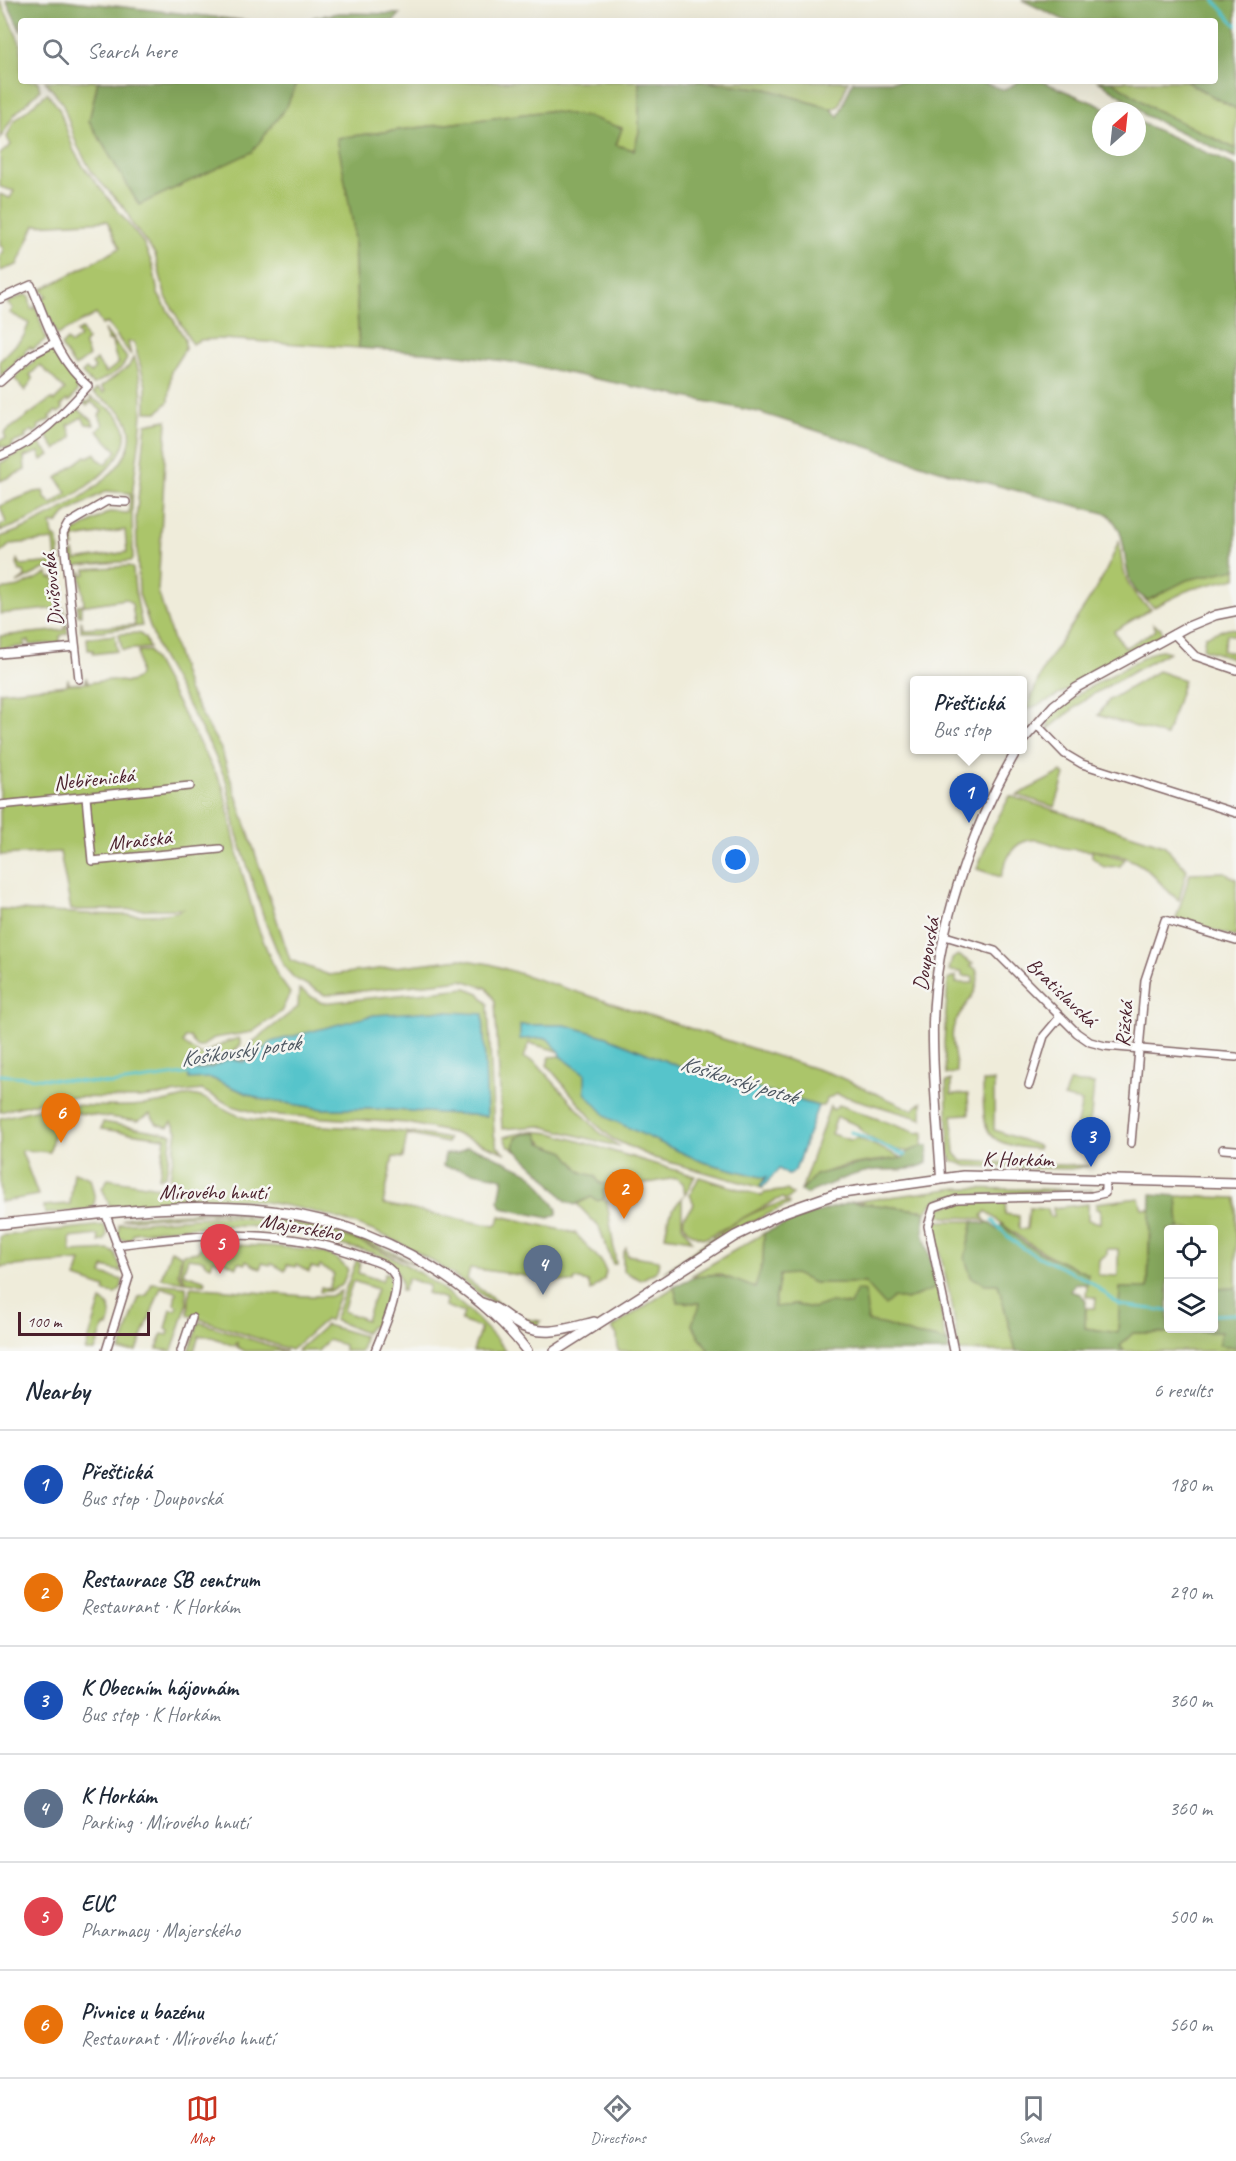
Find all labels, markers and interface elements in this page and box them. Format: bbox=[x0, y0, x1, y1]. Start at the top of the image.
search box bbox=[18, 18, 1218, 84]
icon: search bbox=[39, 35, 72, 68]
text: Search here bbox=[87, 37, 177, 65]
north arrow bbox=[1092, 102, 1146, 156]
street label: Divišovská bbox=[35, 550, 69, 628]
popup bbox=[910, 676, 1027, 754]
text: Přeštická bbox=[933, 689, 1004, 717]
text: Bus stop bbox=[933, 717, 991, 742]
street label: Nebřenická bbox=[52, 762, 137, 796]
pin: 1 bbox=[950, 774, 988, 823]
street label: Mračská bbox=[107, 824, 175, 856]
your location bbox=[721, 845, 750, 874]
street label: Doupovská bbox=[907, 914, 946, 993]
street label: Bratislavská bbox=[1021, 952, 1104, 1033]
street label: Rižská bbox=[1109, 998, 1139, 1048]
water label: Košíkovský potok bbox=[179, 1028, 305, 1073]
water label: Košíkovský potok bbox=[677, 1049, 804, 1112]
pin: 6 bbox=[42, 1094, 80, 1143]
pin: 3 bbox=[1072, 1118, 1110, 1167]
street label: K Horkám bbox=[982, 1145, 1056, 1173]
pin: 2 bbox=[604, 1170, 644, 1219]
street label: Mírového hnutí bbox=[159, 1179, 271, 1205]
street label: Majerského bbox=[258, 1207, 345, 1247]
pin: 5 bbox=[200, 1224, 240, 1274]
map controls bbox=[1164, 1225, 1218, 1333]
button: locate bbox=[1164, 1225, 1218, 1279]
pin: 4 bbox=[524, 1246, 562, 1295]
button: layers bbox=[1164, 1279, 1218, 1333]
scale bar bbox=[18, 1309, 150, 1336]
text: 100 m bbox=[27, 1312, 61, 1332]
text: Nearby bbox=[24, 1374, 89, 1407]
text: 6 results bbox=[1153, 1378, 1212, 1403]
text: Přeštická bbox=[81, 1458, 152, 1486]
text: 1 bbox=[39, 1472, 48, 1497]
text: 180 m bbox=[1169, 1472, 1212, 1497]
text: Bus stop · Doupovská bbox=[81, 1486, 222, 1511]
text: Restaurace SB centrum bbox=[81, 1566, 260, 1594]
text: 2 bbox=[39, 1580, 48, 1605]
text: 290 m bbox=[1169, 1580, 1212, 1605]
text: Restaurant · K Horkám bbox=[81, 1594, 239, 1619]
text: K Obecním hájovnám bbox=[81, 1674, 238, 1702]
text: 3 bbox=[39, 1688, 48, 1713]
text: 360 m bbox=[1169, 1688, 1212, 1713]
text: Bus stop · K Horkám bbox=[81, 1702, 220, 1727]
text: K Horkám bbox=[81, 1782, 156, 1810]
text: 4 bbox=[39, 1796, 48, 1821]
text: 360 m bbox=[1169, 1796, 1212, 1821]
text: Parking · Mírového hnutí bbox=[81, 1810, 249, 1835]
text: EUC bbox=[81, 1890, 114, 1918]
text: 5 bbox=[39, 1904, 48, 1929]
text: 500 m bbox=[1169, 1904, 1212, 1929]
text: Pharmacy · Majerského bbox=[81, 1918, 240, 1943]
text: Pivnice u bazénu bbox=[81, 1998, 203, 2026]
text: 6 bbox=[39, 2012, 48, 2037]
text: 560 m bbox=[1169, 2012, 1212, 2037]
text: Restaurant · Mírového hnutí bbox=[81, 2026, 274, 2051]
tab: Map bbox=[186, 2092, 219, 2148]
tab: Directions bbox=[590, 2092, 646, 2148]
tab: Saved bbox=[1017, 2092, 1050, 2148]

